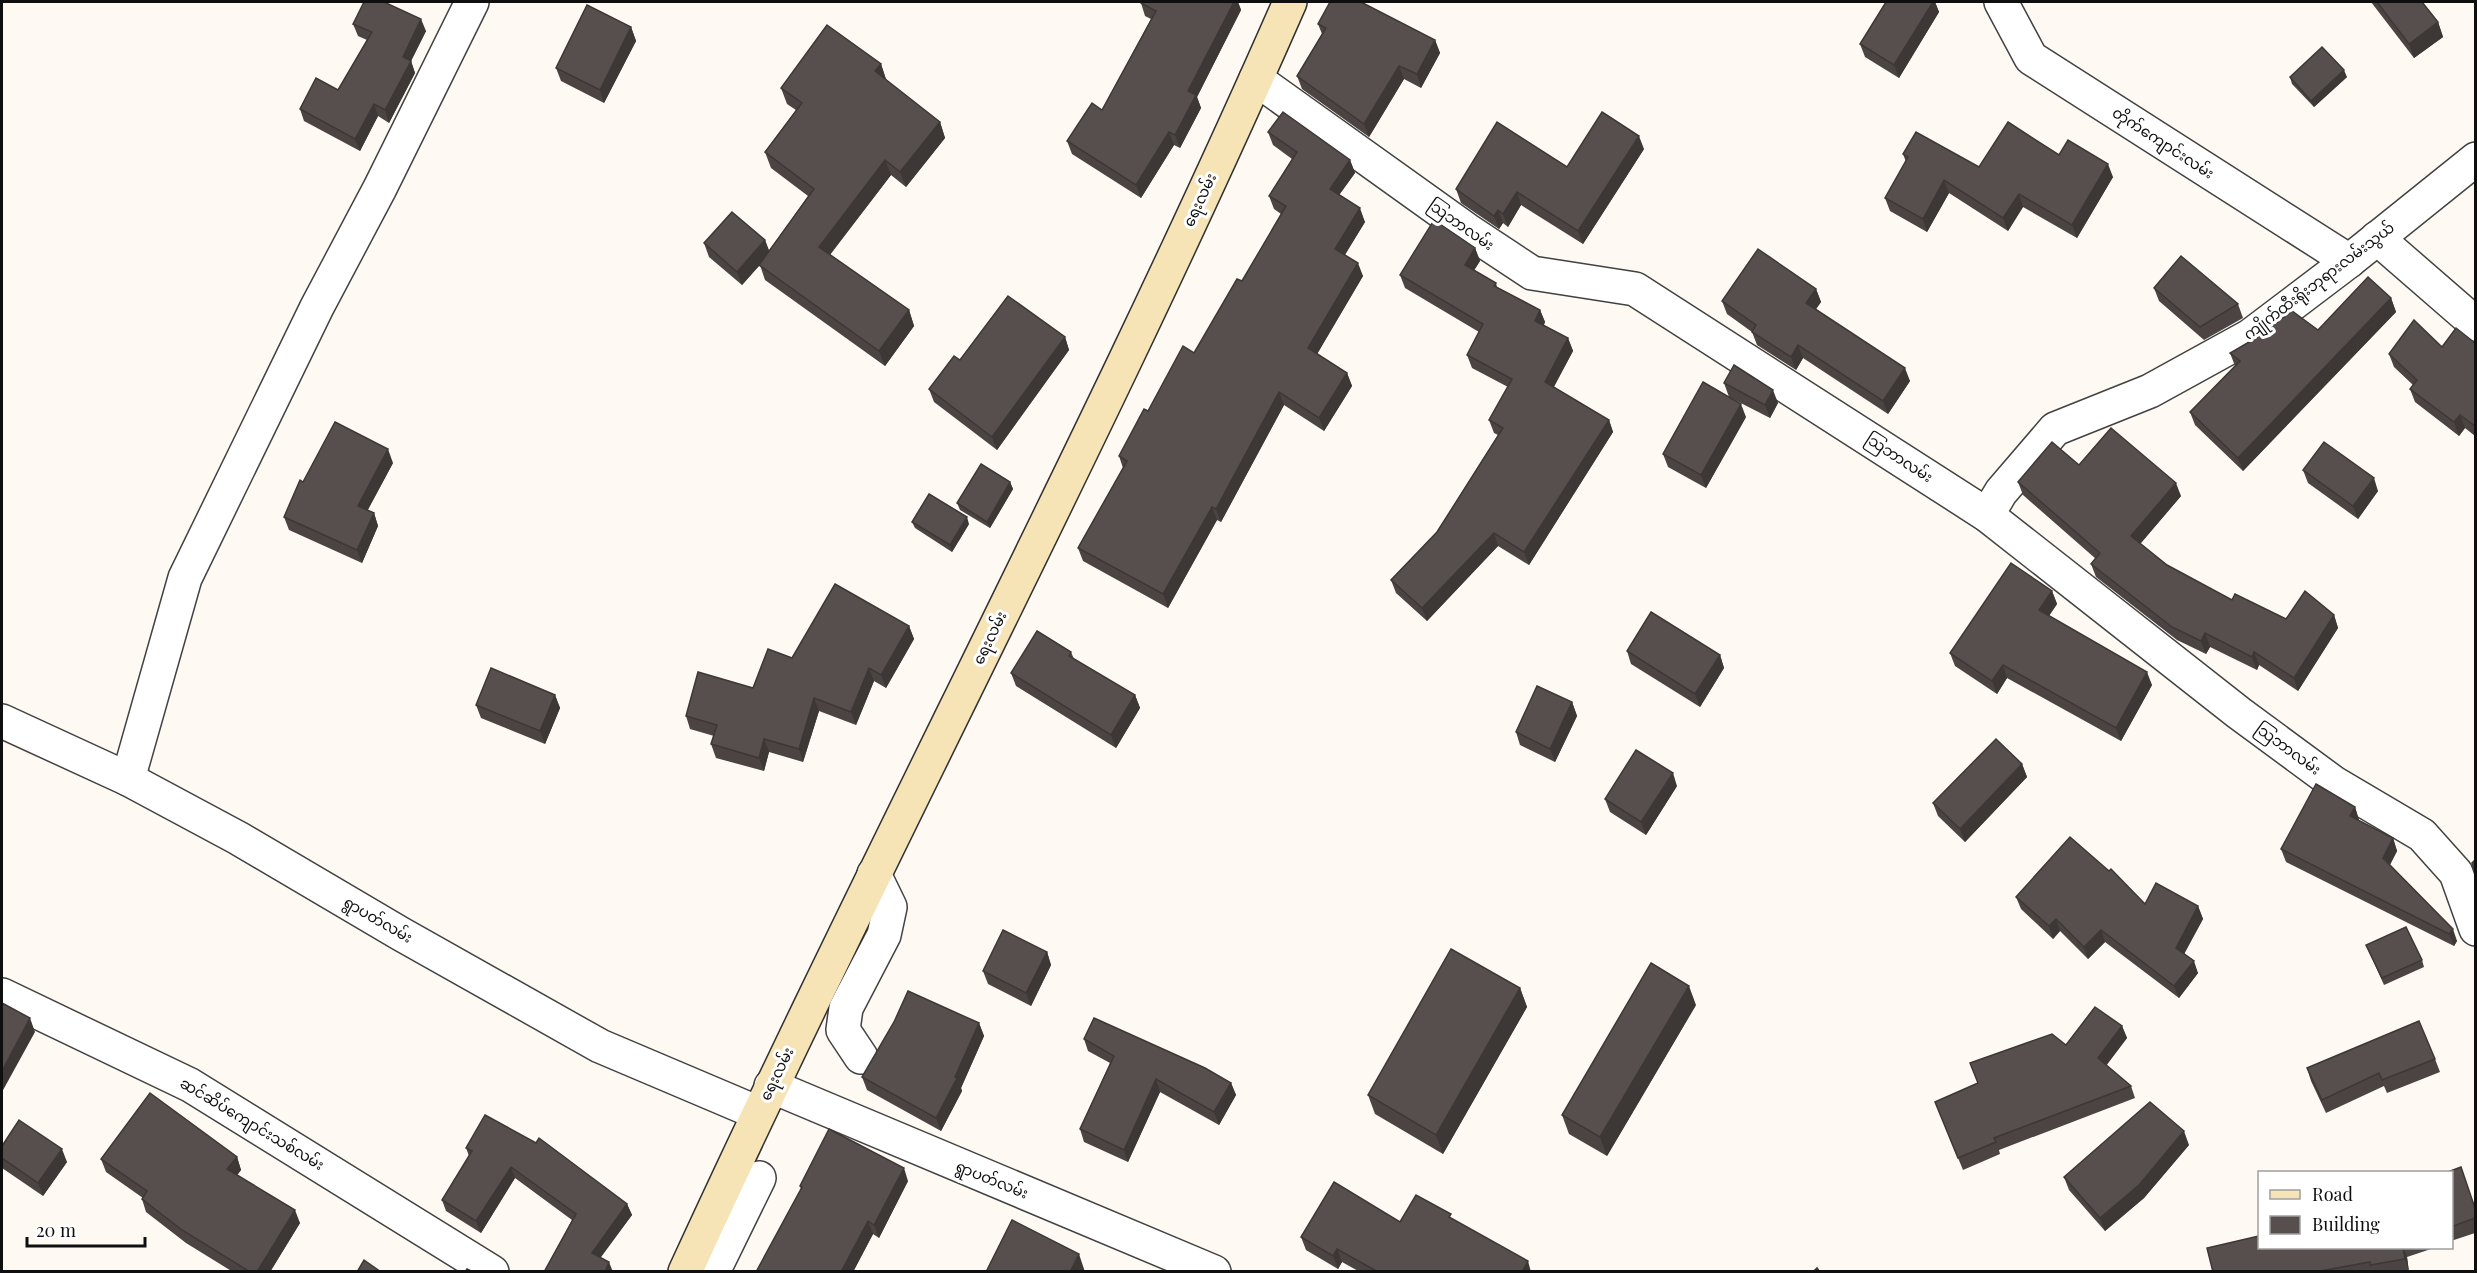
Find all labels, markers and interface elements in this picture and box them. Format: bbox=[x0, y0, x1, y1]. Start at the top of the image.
street label: တိုက်ကျောင်းလမ်း bbox=[2107, 102, 2218, 185]
street label: ရေးလမ်း bbox=[1178, 170, 1223, 231]
street label: သြဘာလမ်း bbox=[1423, 194, 1499, 257]
street label: ကျိုက်ထီးရိုးဘုရားလမ်းသွယ် bbox=[2239, 217, 2400, 346]
street label: သြဘာလမ်း bbox=[1860, 428, 1937, 489]
street label: ရေးလမ်း bbox=[968, 608, 1013, 669]
street label: သြဘာလမ်း bbox=[2250, 718, 2325, 781]
street label: ရွာပတ်လမ်း bbox=[339, 891, 417, 949]
street label: ရေးလမ်း bbox=[755, 1044, 800, 1105]
street label: ဆင်ဆိပ်ကျောင်းသစ်လမ်း bbox=[175, 1072, 328, 1177]
street label: ရွာပတ်လမ်း bbox=[952, 1155, 1032, 1205]
legend bbox=[2258, 1171, 2453, 1249]
text: Road bbox=[2312, 1182, 2353, 1206]
scale bar bbox=[27, 1210, 146, 1248]
text: Building bbox=[2312, 1212, 2380, 1236]
text: 20 m bbox=[36, 1218, 76, 1242]

